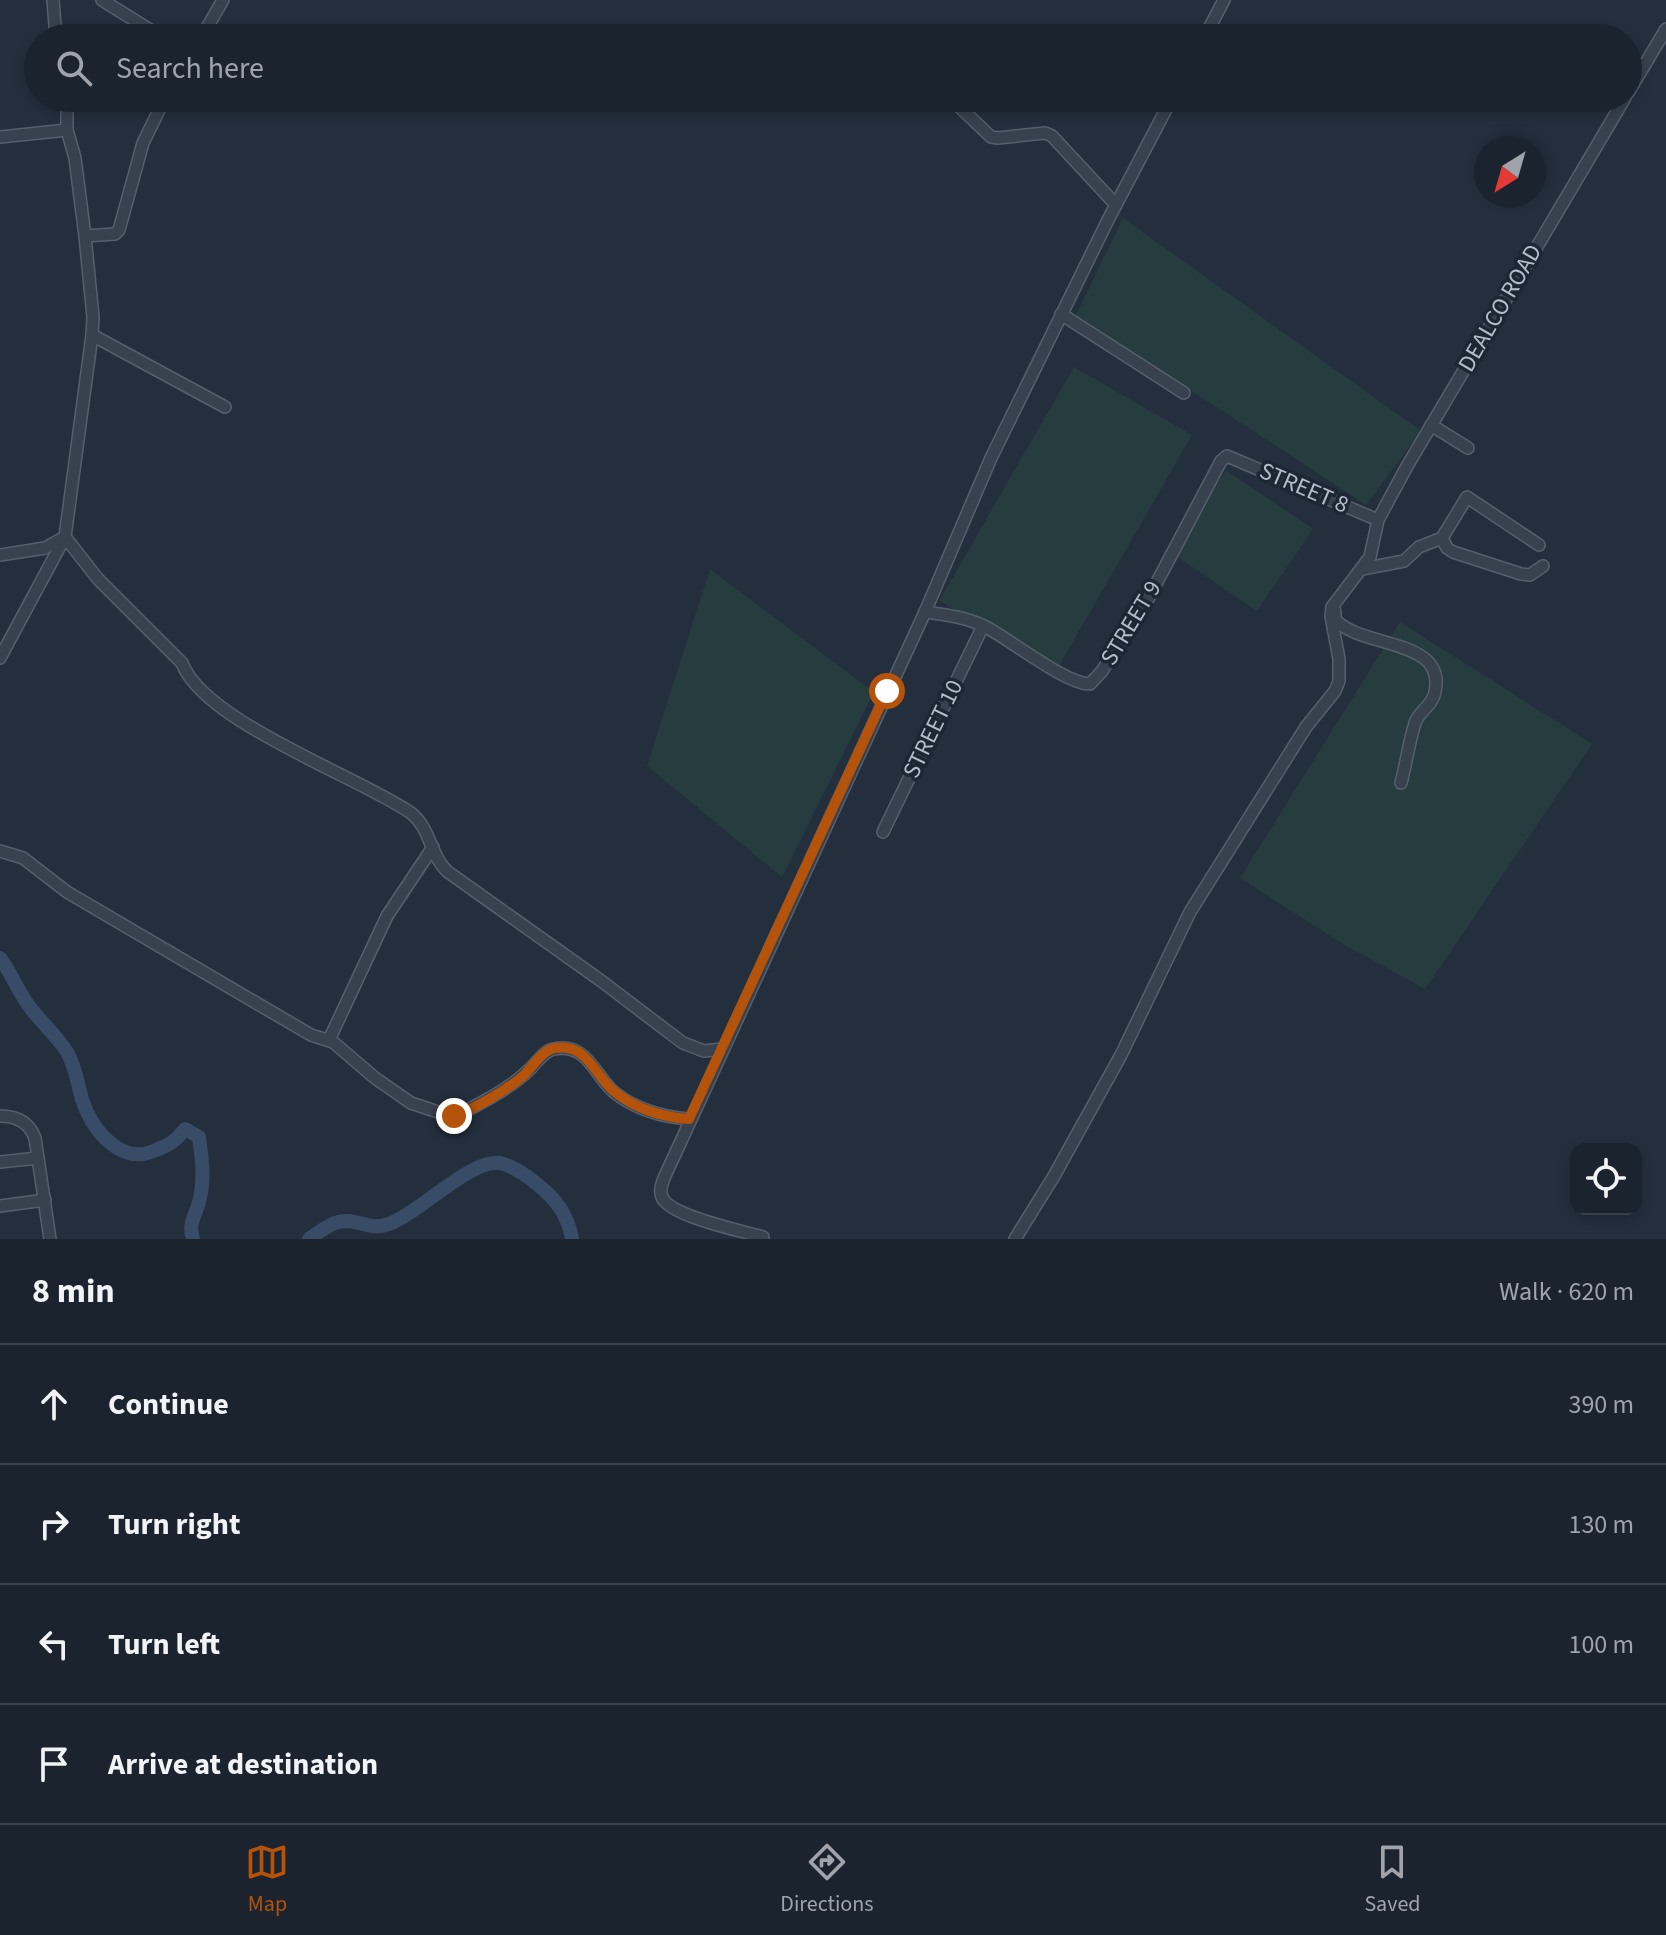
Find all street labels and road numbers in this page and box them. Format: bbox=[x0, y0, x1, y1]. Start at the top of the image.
street label: DEALCO ROAD bbox=[1449, 238, 1551, 378]
street label: STREET 8 bbox=[1254, 454, 1354, 522]
street label: STREET 9 bbox=[1092, 574, 1170, 672]
street label: STREET 10 bbox=[894, 674, 972, 784]

